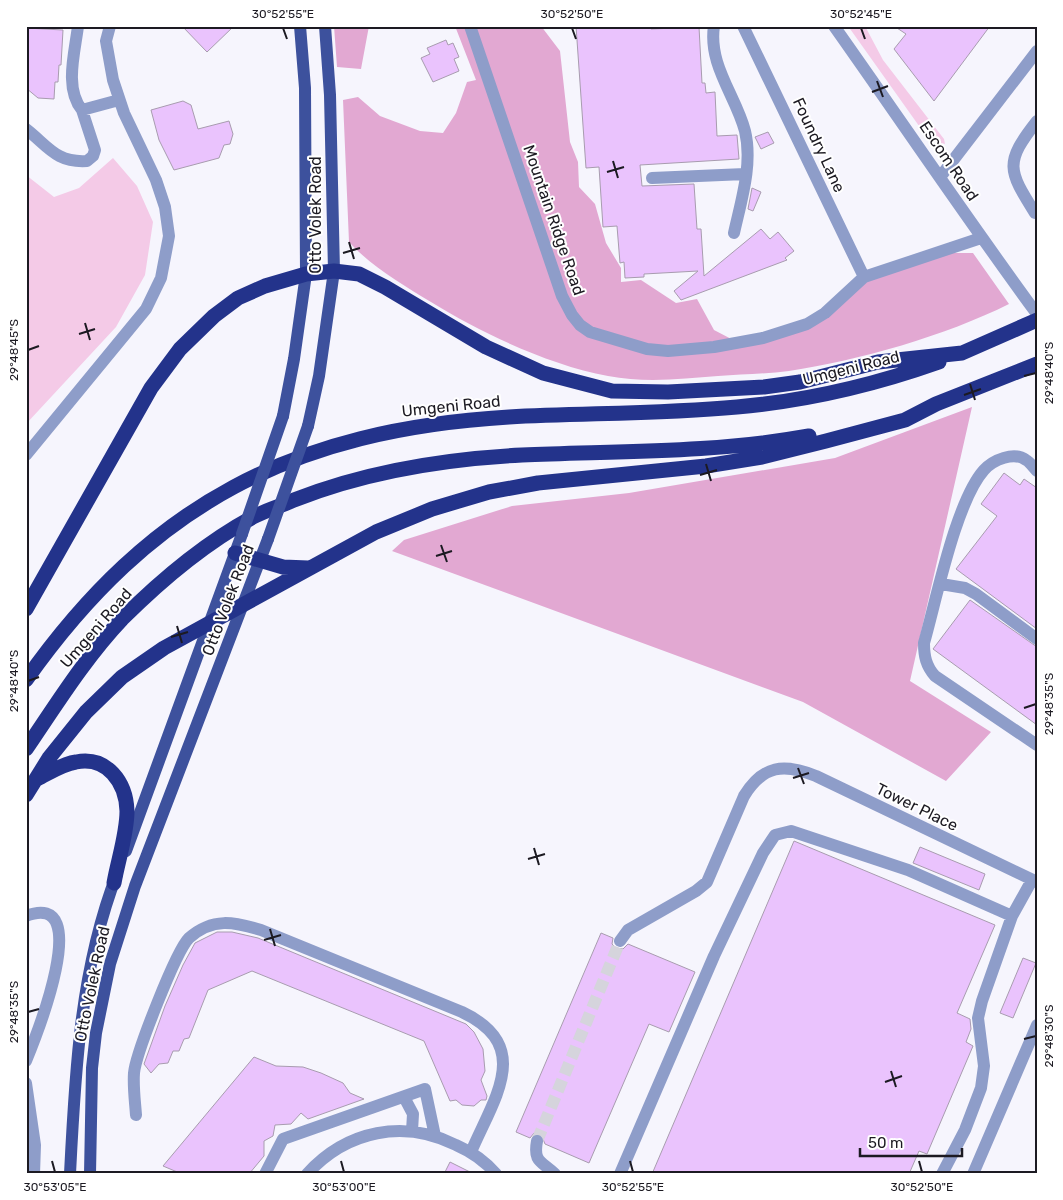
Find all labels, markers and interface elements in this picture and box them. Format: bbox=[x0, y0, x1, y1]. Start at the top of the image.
text: 30°52'55"E bbox=[252, 7, 314, 21]
text: 30°52'50"E bbox=[541, 7, 603, 21]
text: 30°52'45"E bbox=[830, 7, 892, 21]
street label: Foundry Lane bbox=[789, 95, 849, 195]
street label: Escom Road bbox=[915, 118, 983, 204]
street label: Mountain Ridge Road bbox=[519, 142, 589, 298]
street label: Otto Volek Road bbox=[306, 156, 325, 274]
text: 29°48'45"S bbox=[7, 319, 21, 381]
text: 29°48'40"S bbox=[1042, 342, 1056, 404]
street label: Umgeni Road bbox=[800, 347, 902, 389]
street label: Umgeni Road bbox=[401, 391, 501, 421]
street label: Otto Volek Road bbox=[198, 542, 258, 658]
street label: Umgeni Road bbox=[56, 584, 136, 672]
text: 29°48'40"S bbox=[7, 650, 21, 712]
text: 29°48'35"S bbox=[1042, 673, 1056, 735]
street label: Tower Place bbox=[873, 779, 961, 835]
street label: Otto Volek Road bbox=[70, 924, 114, 1044]
text: 29°48'35"S bbox=[7, 981, 21, 1043]
text: 29°48'30"S bbox=[1042, 1005, 1056, 1067]
scale bar bbox=[860, 1125, 963, 1157]
text: 50 m bbox=[868, 1134, 903, 1152]
text: 30°53'05"E bbox=[24, 1180, 86, 1194]
text: 30°53'00"E bbox=[312, 1180, 376, 1194]
text: 30°52'55"E bbox=[602, 1180, 664, 1194]
text: 30°52'50"E bbox=[891, 1180, 953, 1194]

